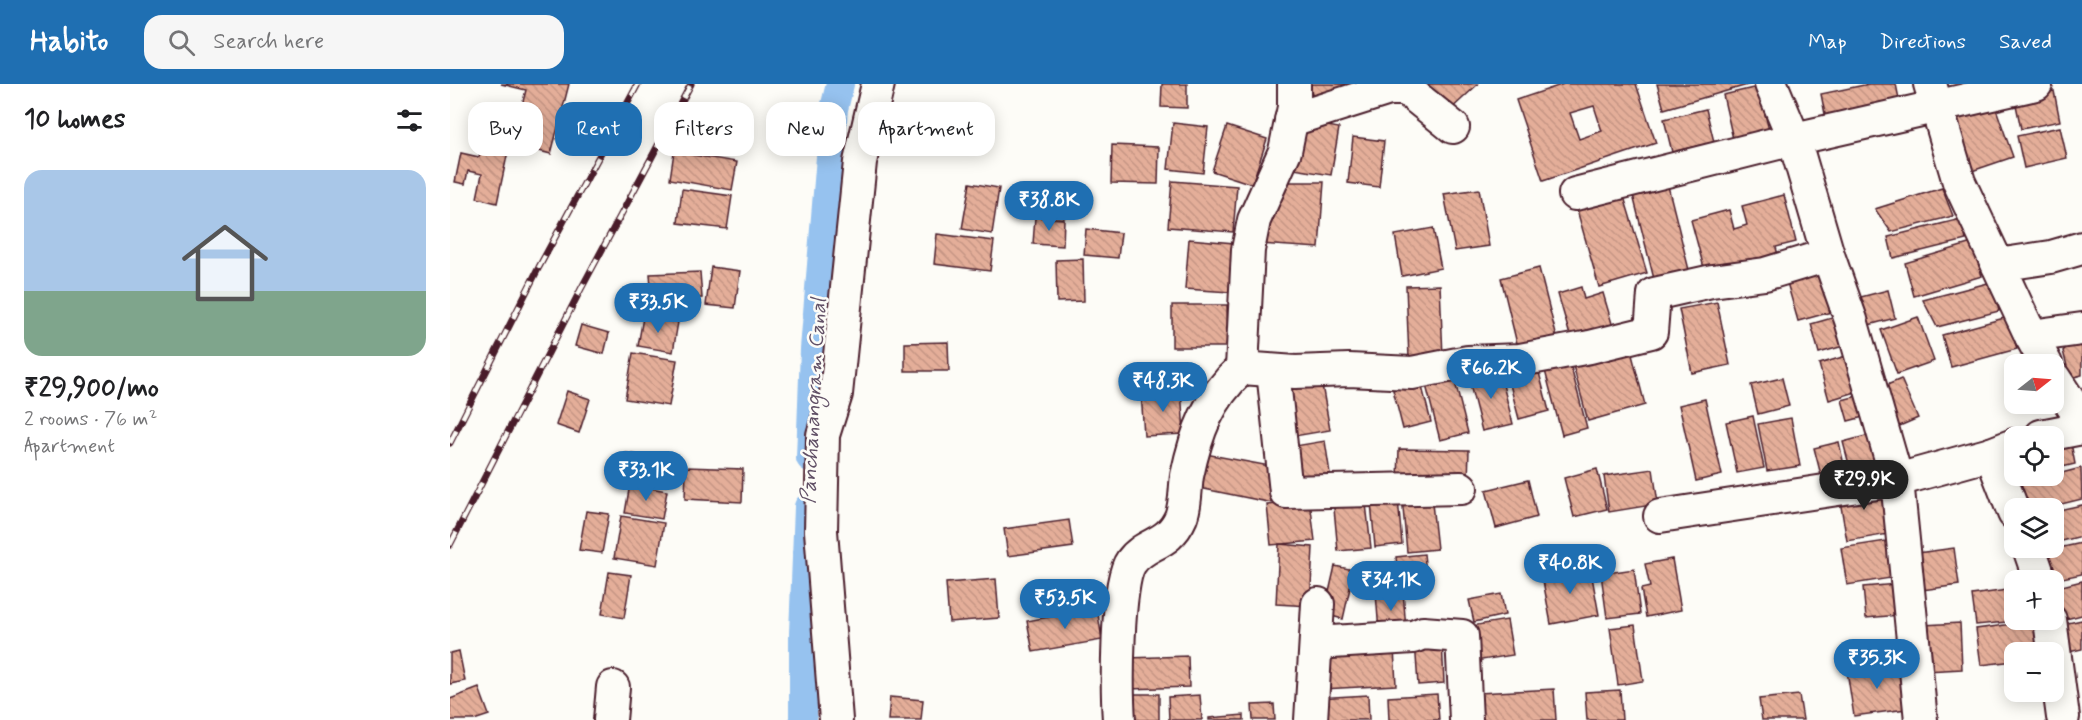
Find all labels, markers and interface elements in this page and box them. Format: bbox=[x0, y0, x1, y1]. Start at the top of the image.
search box bbox=[144, 15, 564, 69]
text: Habito bbox=[30, 24, 108, 61]
icon: search bbox=[165, 26, 198, 59]
text: Search here bbox=[213, 28, 324, 56]
text: Map bbox=[1808, 28, 1847, 56]
text: Directions bbox=[1880, 28, 1966, 56]
text: Saved bbox=[1999, 28, 2052, 56]
chip: Buy bbox=[468, 102, 543, 156]
chip: Rent bbox=[555, 102, 642, 156]
chip: Filters bbox=[654, 102, 754, 156]
chip: New bbox=[766, 102, 846, 156]
chip: Apartment bbox=[858, 102, 995, 156]
text: 10 homes bbox=[24, 103, 125, 137]
icon: filters bbox=[393, 104, 426, 137]
pin: ₹38.8K bbox=[1000, 181, 1098, 232]
text: ₹38.8K bbox=[1019, 187, 1079, 214]
icon: home bbox=[171, 209, 279, 317]
pin: ₹33.5K bbox=[609, 283, 707, 334]
text: ₹33.5K bbox=[628, 289, 688, 316]
water label: Panchanangram Canal bbox=[795, 296, 835, 504]
pin: ₹66.2K bbox=[1442, 349, 1540, 400]
north arrow bbox=[2004, 354, 2064, 414]
map controls bbox=[2004, 354, 2064, 702]
text: ₹66.2K bbox=[1461, 355, 1521, 382]
pin: ₹48.3K bbox=[1114, 362, 1212, 413]
text: ₹48.3K bbox=[1132, 368, 1194, 395]
text: ₹29,900/mo bbox=[24, 372, 159, 406]
text: 2 rooms · 76 m² bbox=[24, 406, 157, 433]
button: locate bbox=[2004, 426, 2064, 486]
text: Apartment bbox=[24, 433, 115, 460]
pin: ₹33.1K bbox=[597, 451, 695, 502]
text: ₹33.1K bbox=[618, 457, 674, 484]
pin: ₹29.9K bbox=[1815, 460, 1913, 511]
text: ₹29.9K bbox=[1833, 466, 1895, 493]
button: layers bbox=[2004, 498, 2064, 558]
pin: ₹40.8K bbox=[1521, 544, 1619, 595]
text: ₹40.8K bbox=[1538, 550, 1602, 577]
pin: ₹34.1K bbox=[1342, 561, 1440, 612]
text: ₹34.1K bbox=[1361, 567, 1421, 594]
button: + bbox=[2004, 570, 2064, 630]
pin: ₹53.5K bbox=[1016, 579, 1114, 630]
text: ₹53.5K bbox=[1034, 585, 1096, 612]
pin: ₹35.3K bbox=[1828, 639, 1926, 690]
button: − bbox=[2004, 642, 2064, 702]
text: ₹35.3K bbox=[1848, 645, 1906, 672]

